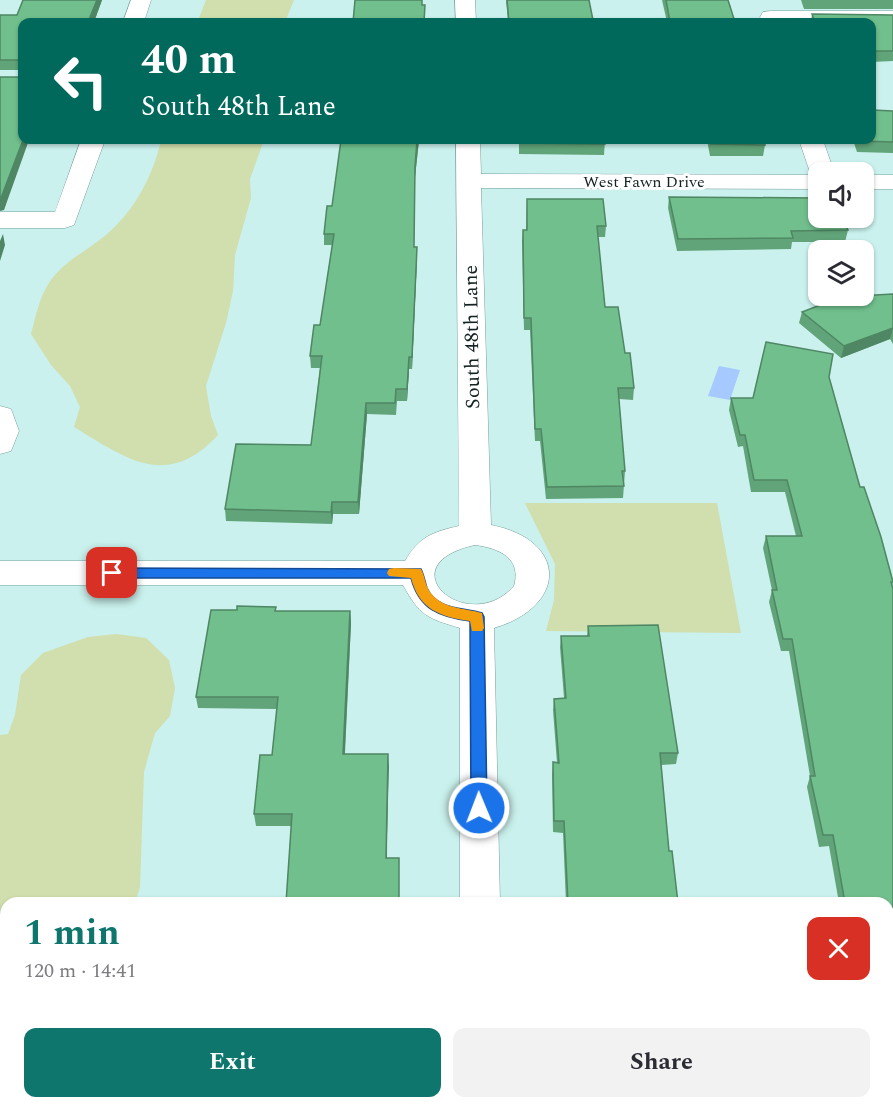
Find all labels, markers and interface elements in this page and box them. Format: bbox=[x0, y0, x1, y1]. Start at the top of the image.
text: 40 m bbox=[141, 29, 236, 92]
icon: left bbox=[42, 42, 120, 120]
text: South 48th Lane bbox=[141, 86, 336, 128]
map controls bbox=[808, 162, 874, 306]
button: sound bbox=[808, 162, 874, 228]
street label: West Fawn Drive bbox=[583, 170, 705, 194]
button: layers bbox=[808, 240, 874, 306]
street label: South 48th Lane bbox=[456, 265, 488, 409]
pin bbox=[86, 547, 137, 598]
icon: arrive bbox=[95, 556, 128, 589]
position arrow bbox=[447, 776, 511, 840]
text: 1 min bbox=[24, 906, 120, 961]
button: close bbox=[807, 917, 870, 980]
text: 120 m · 14:41 bbox=[24, 956, 136, 986]
button: Exit bbox=[24, 1028, 441, 1097]
button: Share bbox=[453, 1028, 870, 1097]

